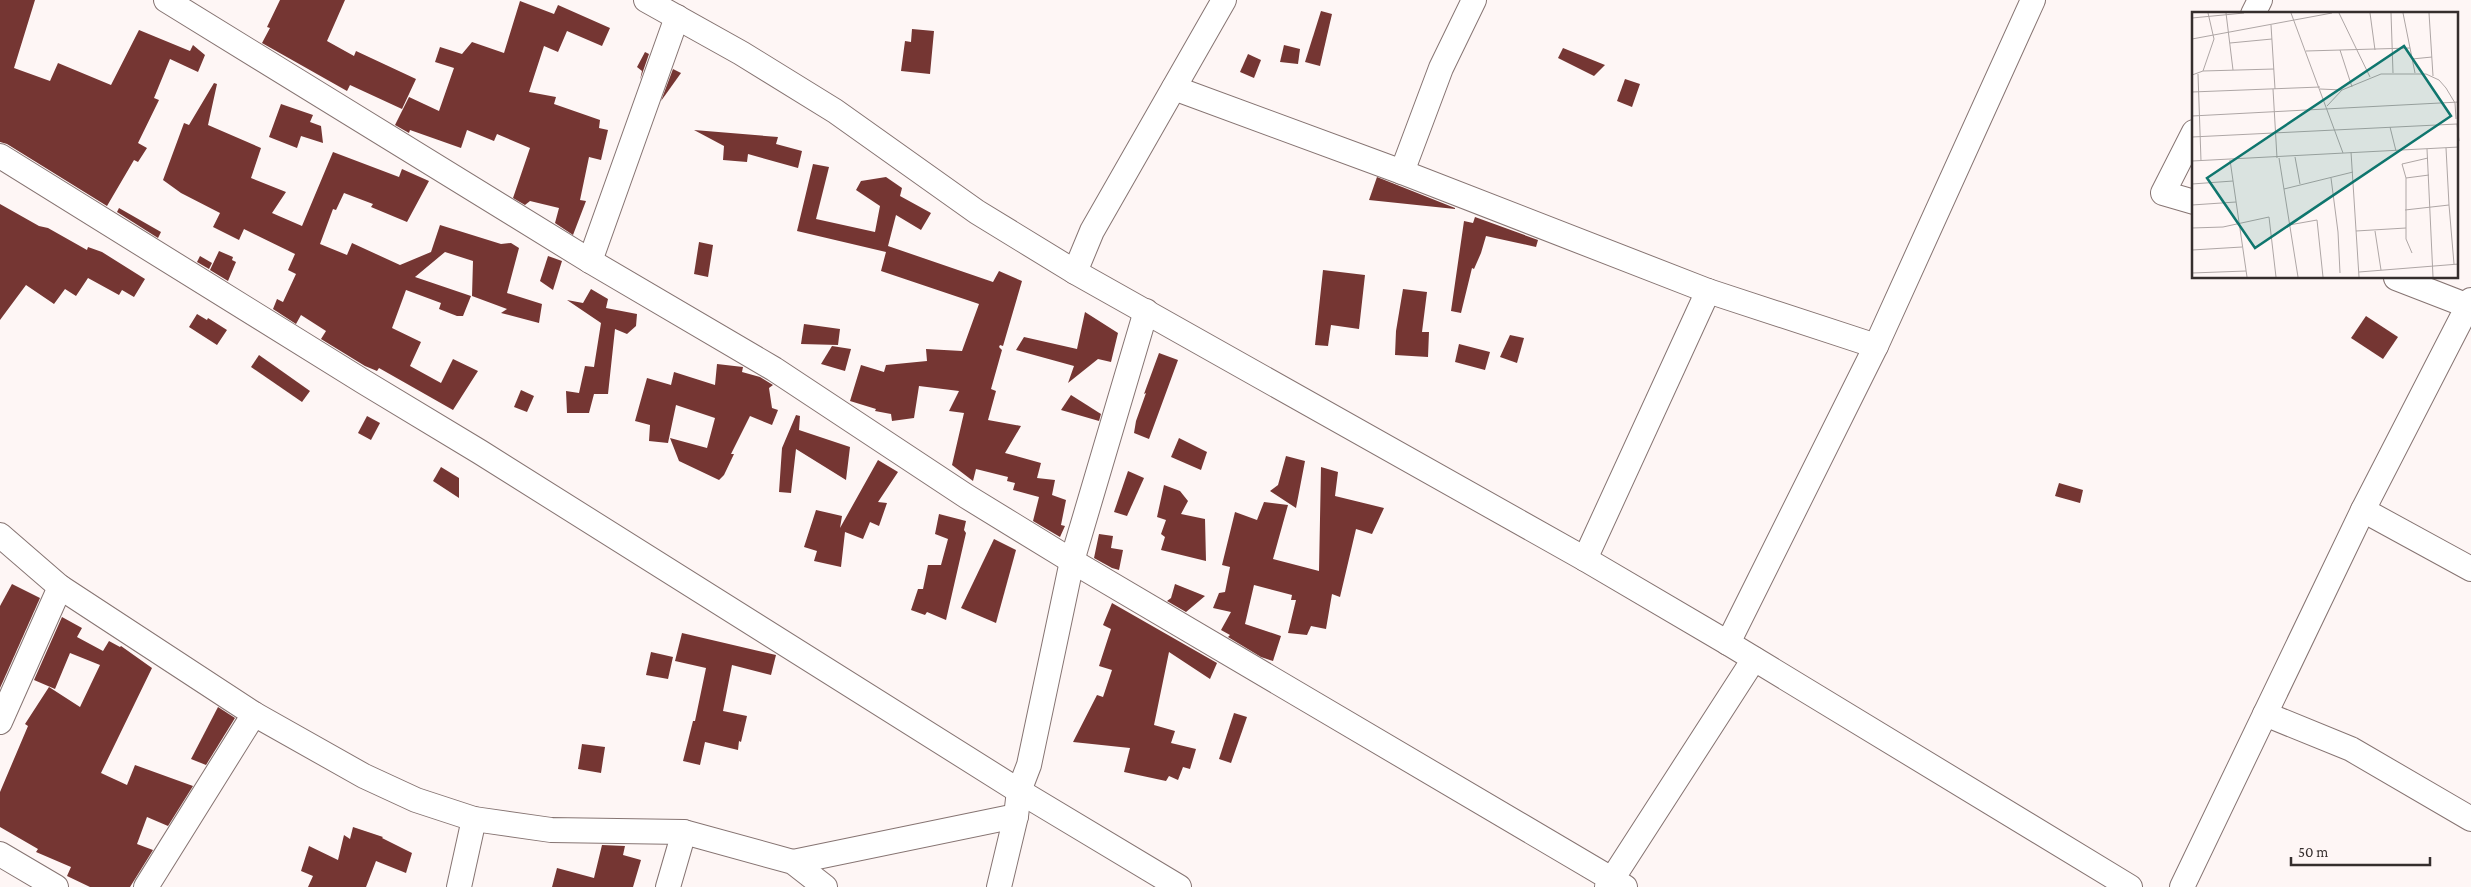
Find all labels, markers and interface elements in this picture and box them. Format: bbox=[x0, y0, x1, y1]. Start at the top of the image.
inset map bbox=[2192, 12, 2458, 279]
scale bar bbox=[2291, 834, 2430, 866]
text: 50 m bbox=[2298, 844, 2328, 860]

